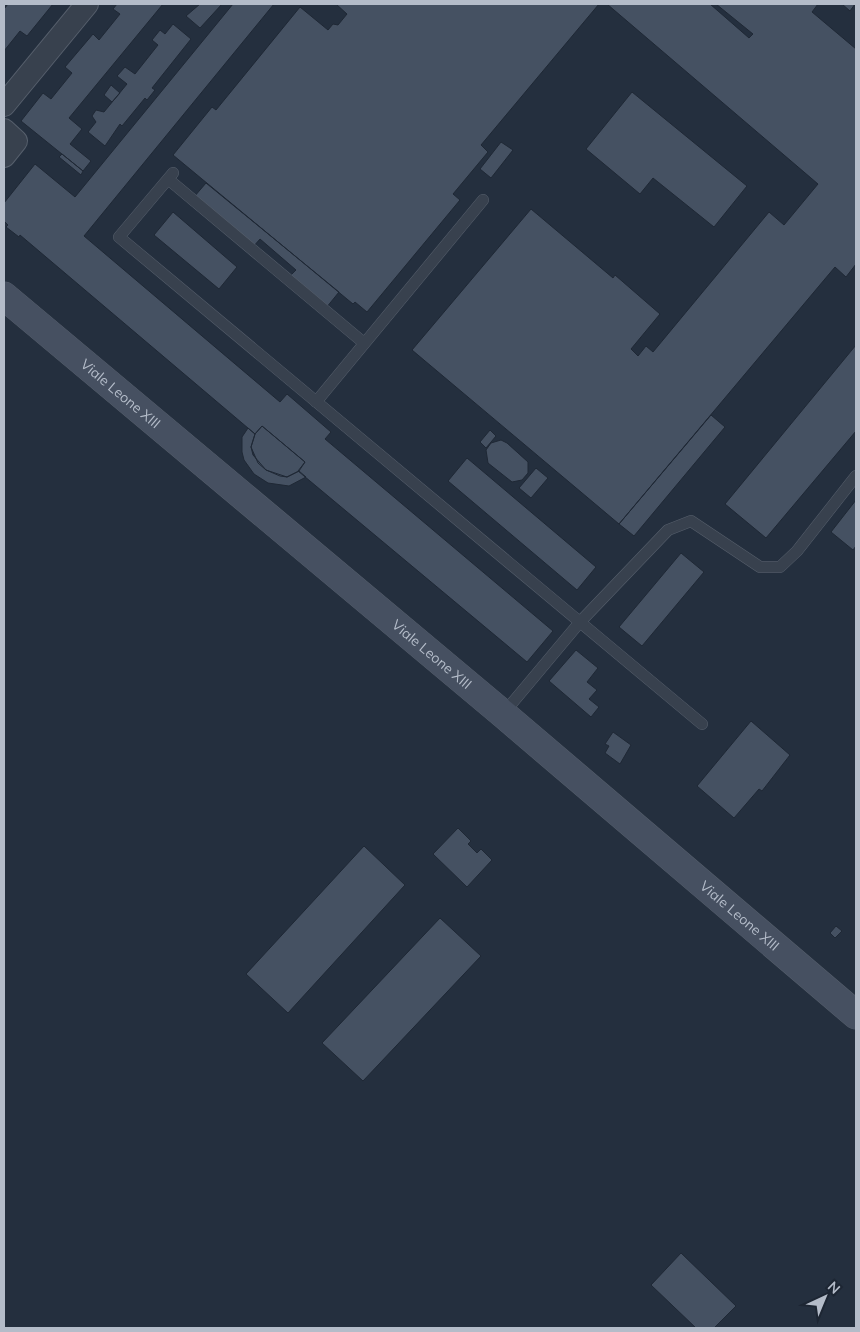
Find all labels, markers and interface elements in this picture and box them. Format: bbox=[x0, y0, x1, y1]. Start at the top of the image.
street label: Viale Leone XIII bbox=[77, 355, 164, 432]
street label: Viale Leone XIII bbox=[388, 616, 475, 693]
street label: Viale Leone XIII bbox=[696, 877, 783, 955]
north arrow bbox=[800, 1272, 850, 1322]
text: N bbox=[824, 1278, 844, 1298]

